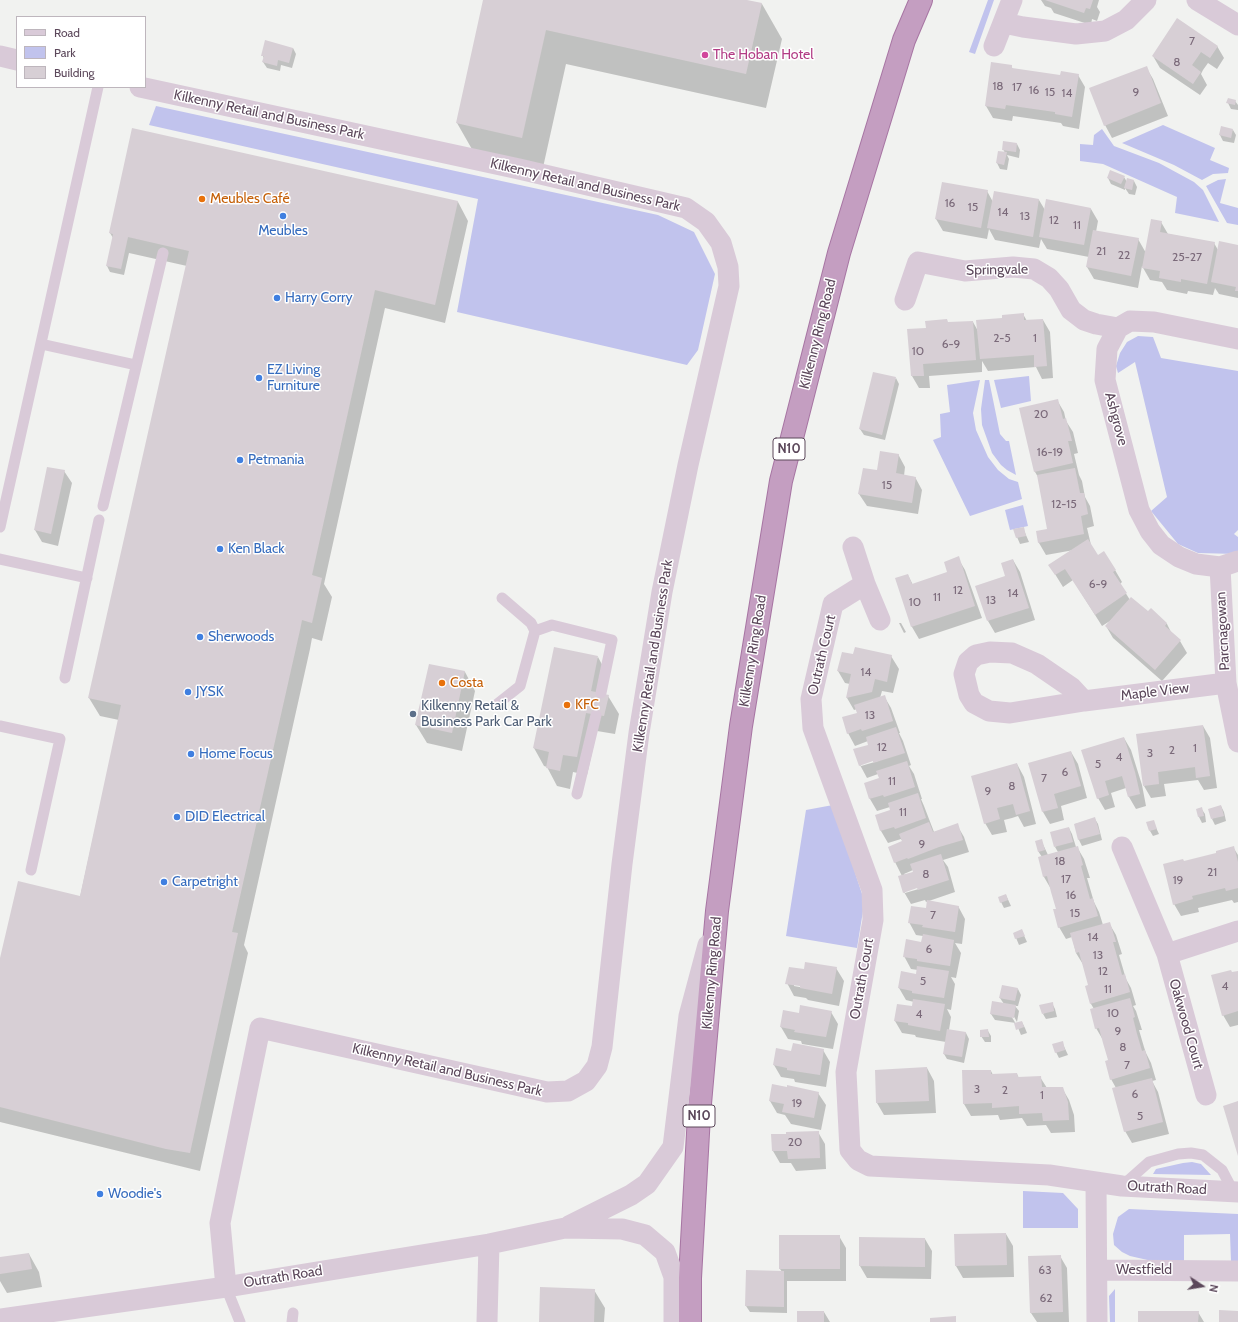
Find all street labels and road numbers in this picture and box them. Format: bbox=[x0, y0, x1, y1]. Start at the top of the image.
street label: Kilkenny Retail and Business Park bbox=[172, 87, 366, 143]
street label: Kilkenny Retail and Business Park bbox=[488, 155, 682, 215]
street label: Springvale bbox=[966, 261, 1028, 279]
street label: Kilkenny Ring Road bbox=[796, 277, 840, 391]
street label: Ashgrove bbox=[1101, 390, 1131, 448]
road number: N10 bbox=[773, 438, 805, 460]
street label: Kilkenny Retail and Business Park bbox=[630, 559, 676, 753]
street label: Parcnagowan bbox=[1213, 591, 1233, 671]
street label: Kilkenny Ring Road bbox=[736, 594, 770, 708]
street label: Outrath Court bbox=[805, 613, 839, 697]
street label: Maple View bbox=[1120, 679, 1190, 705]
street label: Kilkenny Ring Road bbox=[699, 916, 725, 1030]
street label: Outrath Court bbox=[847, 937, 877, 1021]
street label: Oakwood Court bbox=[1165, 977, 1207, 1071]
street label: Kilkenny Retail and Business Park bbox=[350, 1040, 544, 1100]
road number: N10 bbox=[683, 1105, 715, 1127]
street label: Outrath Road bbox=[1127, 1178, 1207, 1198]
street label: Outrath Road bbox=[242, 1262, 324, 1292]
street label: Westfield bbox=[1116, 1262, 1172, 1278]

